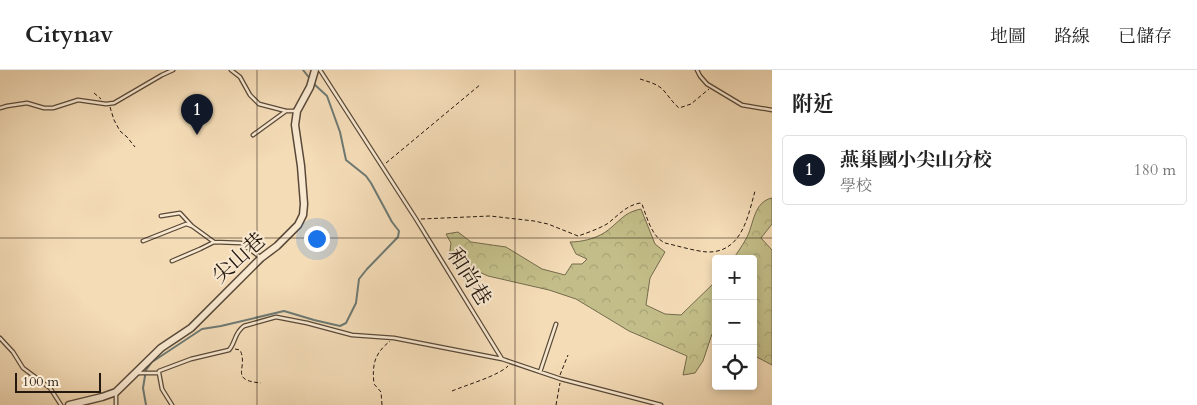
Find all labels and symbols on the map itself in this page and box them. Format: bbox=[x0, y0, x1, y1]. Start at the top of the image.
pin: 1 bbox=[181, 94, 213, 135]
street label: 尖山巷 bbox=[206, 226, 272, 290]
your location bbox=[304, 226, 330, 252]
street label: 和尚巷 bbox=[440, 243, 498, 311]
scale bar bbox=[15, 370, 101, 393]

